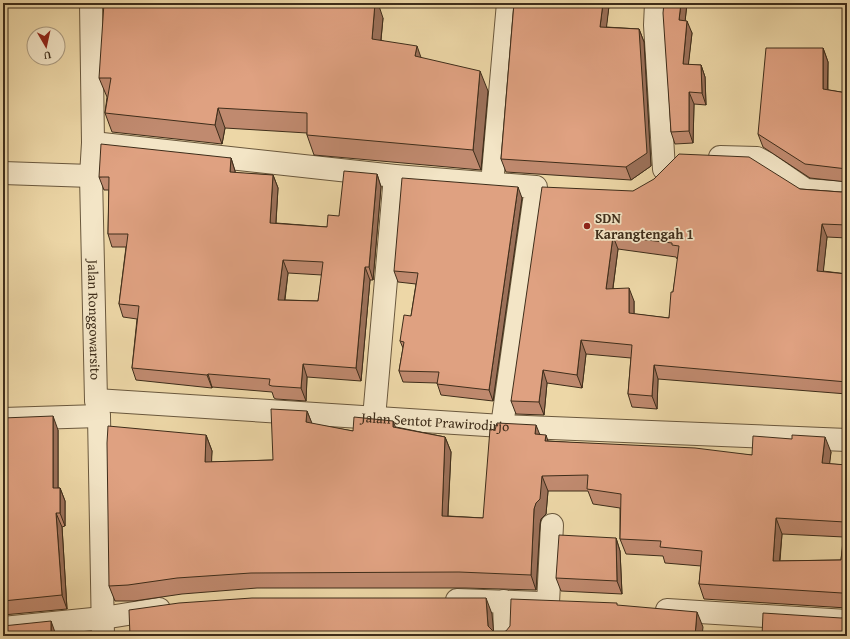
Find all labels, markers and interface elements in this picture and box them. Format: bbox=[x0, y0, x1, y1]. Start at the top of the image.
north arrow bbox=[26, 26, 66, 66]
text: U bbox=[42, 47, 52, 64]
place label: SDN Karangtengah 1 bbox=[595, 208, 694, 244]
marker: SDN Karangtengah 1 bbox=[582, 221, 592, 231]
street label: Jalan Ronggowarsito bbox=[83, 258, 106, 380]
street label: Jalan Sentot Prawirodirjo bbox=[359, 407, 510, 436]

